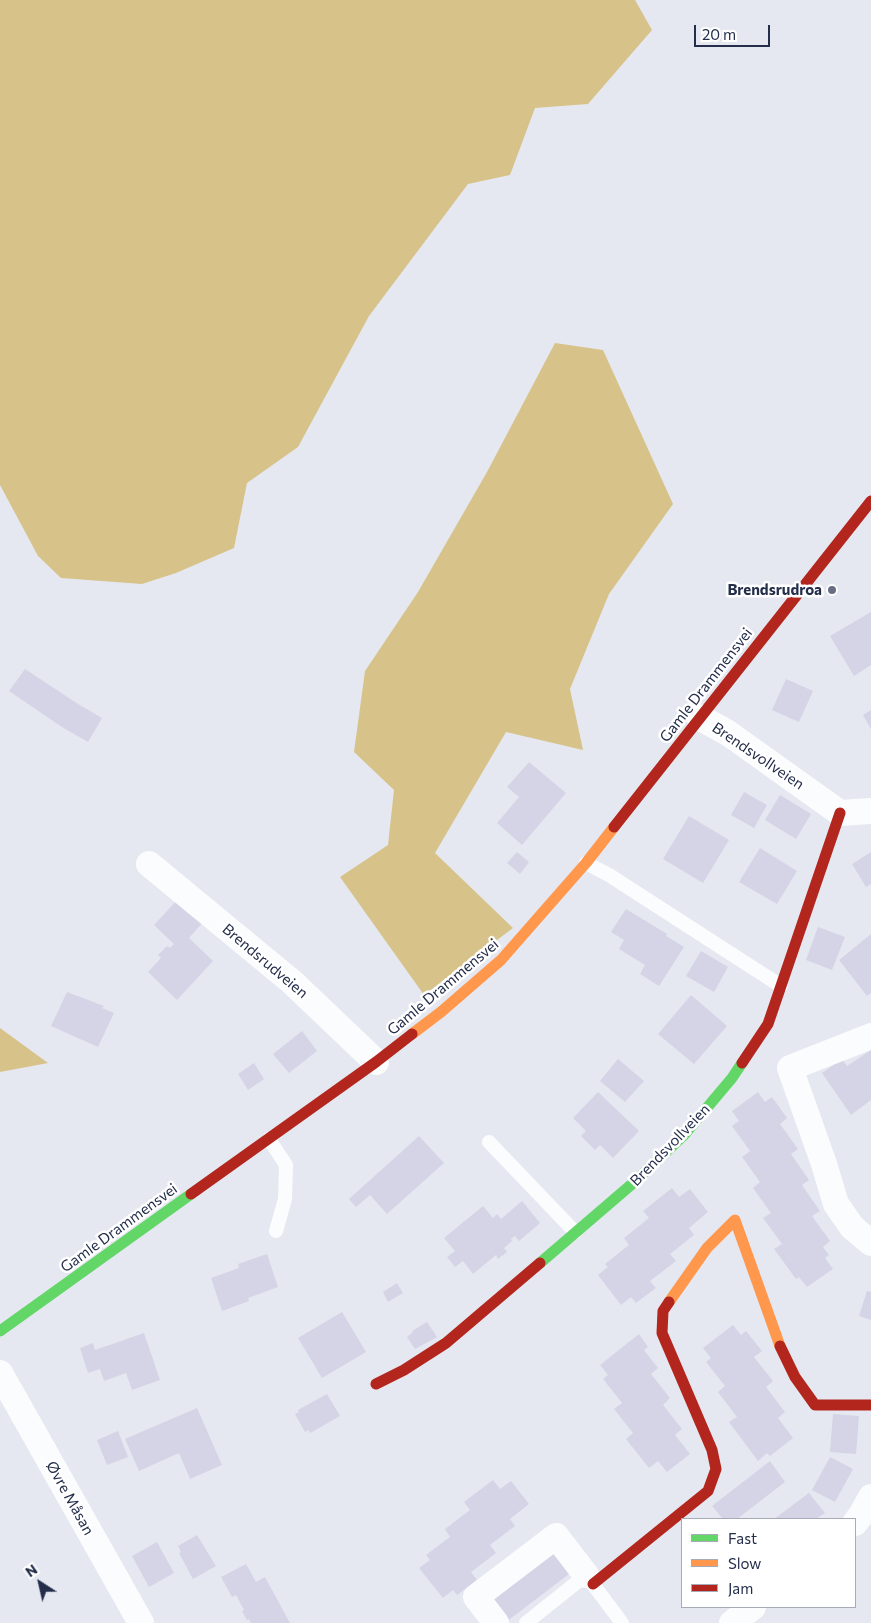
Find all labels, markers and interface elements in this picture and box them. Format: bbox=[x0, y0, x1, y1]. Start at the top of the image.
scale bar bbox=[696, 15, 772, 47]
text: 20 m bbox=[702, 25, 736, 43]
place label: Brendsrudroa bbox=[727, 581, 822, 599]
marker: Brendsrudroa bbox=[826, 584, 838, 596]
street label: Gamle Drammensvei bbox=[656, 624, 756, 746]
street label: Brendsvollveien bbox=[709, 719, 807, 793]
street label: Brendsrudveien bbox=[219, 920, 311, 1002]
street label: Gamle Drammensvei bbox=[384, 935, 502, 1039]
street label: Brendsvollveien bbox=[626, 1100, 714, 1190]
street label: Gamle Drammensvei bbox=[57, 1180, 181, 1276]
street label: Øvre Måsan bbox=[42, 1458, 98, 1538]
legend bbox=[681, 1518, 856, 1608]
text: Fast bbox=[728, 1529, 757, 1547]
text: Slow bbox=[728, 1554, 761, 1572]
north arrow bbox=[15, 1558, 65, 1608]
text: N bbox=[22, 1560, 40, 1580]
text: Jam bbox=[728, 1579, 753, 1597]

